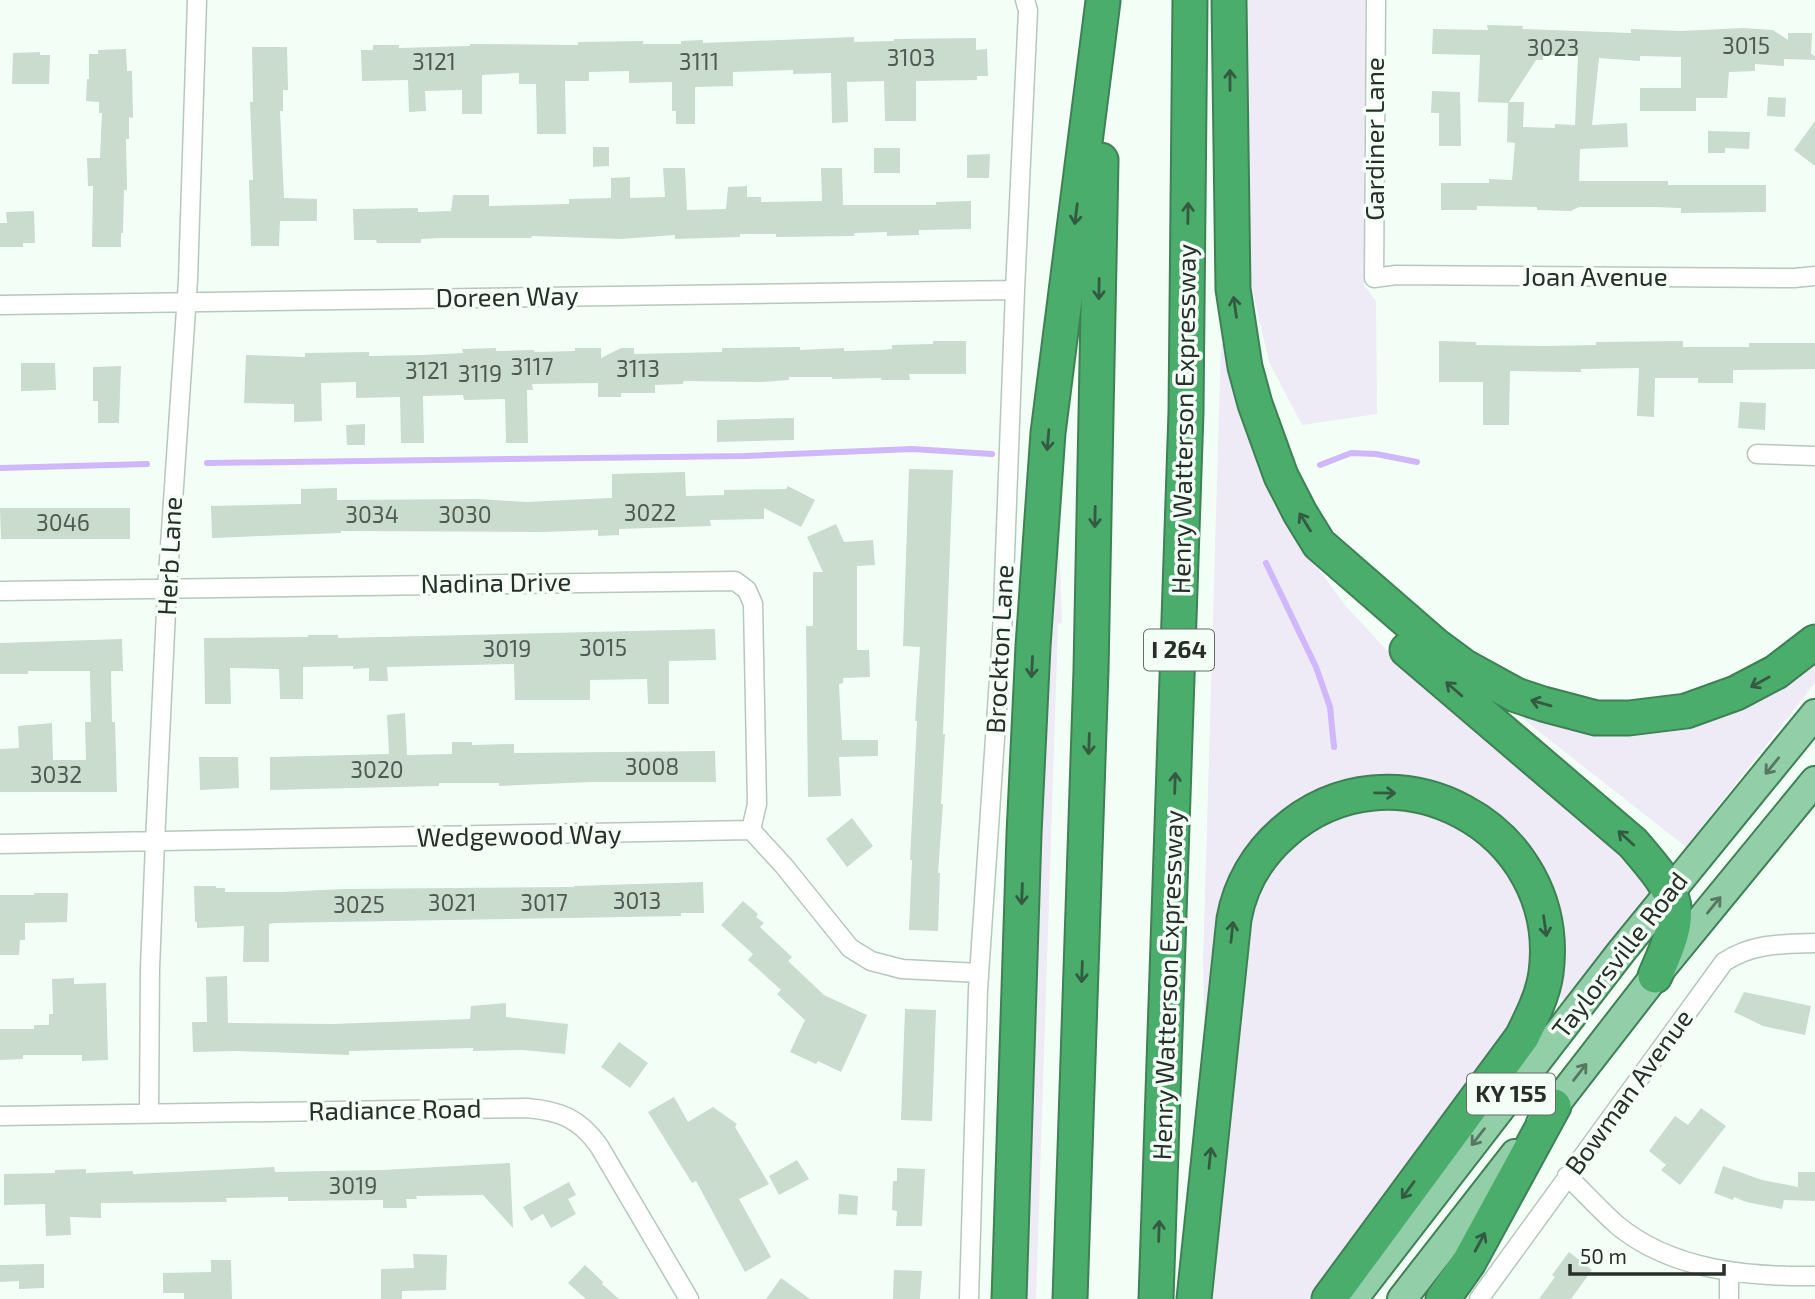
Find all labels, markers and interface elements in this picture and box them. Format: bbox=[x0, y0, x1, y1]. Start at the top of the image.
house number: 3015 bbox=[1722, 31, 1770, 59]
house number: 3023 bbox=[1527, 33, 1579, 61]
house number: 3103 bbox=[887, 43, 935, 71]
house number: 3121 bbox=[412, 47, 456, 75]
house number: 3111 bbox=[679, 47, 719, 75]
street label: Gardiner Lane bbox=[1358, 57, 1389, 221]
one-way arrow bbox=[1223, 69, 1237, 92]
one-way arrow bbox=[1069, 202, 1082, 225]
one-way arrow bbox=[1181, 202, 1195, 225]
street label: Henry Watterson Expressway bbox=[1164, 243, 1201, 594]
street label: Joan Avenue bbox=[1522, 260, 1668, 291]
one-way arrow bbox=[1092, 278, 1106, 301]
street label: Doreen Way bbox=[435, 279, 579, 312]
one-way arrow bbox=[1229, 296, 1242, 319]
house number: 3117 bbox=[511, 352, 554, 380]
house number: 3113 bbox=[616, 354, 660, 382]
house number: 3121 bbox=[405, 356, 449, 384]
house number: 3119 bbox=[458, 359, 502, 387]
one-way arrow bbox=[1041, 428, 1054, 451]
street label: Herb Lane bbox=[150, 496, 187, 616]
house number: 3022 bbox=[624, 498, 676, 526]
house number: 3034 bbox=[345, 500, 399, 528]
house number: 3030 bbox=[438, 500, 492, 528]
one-way arrow bbox=[1088, 505, 1101, 528]
house number: 3046 bbox=[36, 508, 90, 536]
one-way arrow bbox=[1298, 512, 1312, 532]
street label: Brockton Lane bbox=[979, 564, 1018, 734]
street label: Nadina Drive bbox=[420, 565, 572, 598]
road number: I 264 bbox=[1144, 630, 1214, 670]
house number: 3015 bbox=[579, 633, 627, 661]
house number: 3019 bbox=[483, 634, 531, 662]
one-way arrow bbox=[1026, 655, 1039, 678]
one-way arrow bbox=[1750, 675, 1771, 689]
one-way arrow bbox=[1446, 681, 1464, 697]
one-way arrow bbox=[1530, 695, 1552, 708]
one-way arrow bbox=[1082, 732, 1096, 755]
house number: 3008 bbox=[625, 752, 679, 780]
house number: 3020 bbox=[350, 755, 404, 783]
one-way arrow bbox=[1764, 757, 1779, 775]
house number: 3032 bbox=[30, 760, 82, 788]
one-way arrow bbox=[1168, 772, 1181, 795]
one-way arrow bbox=[1374, 786, 1397, 800]
street label: Henry Watterson Expressway bbox=[1145, 809, 1188, 1161]
street label: Wedgewood Way bbox=[416, 817, 622, 852]
one-way arrow bbox=[1618, 830, 1636, 846]
street label: Taylorsville Road bbox=[1544, 865, 1693, 1043]
one-way arrow bbox=[1015, 882, 1029, 905]
house number: 3013 bbox=[613, 886, 661, 914]
house number: 3021 bbox=[428, 888, 476, 916]
house number: 3017 bbox=[520, 888, 568, 916]
house number: 3025 bbox=[333, 890, 385, 918]
one-way arrow bbox=[1706, 896, 1721, 914]
one-way arrow bbox=[1539, 914, 1552, 937]
one-way arrow bbox=[1226, 921, 1239, 944]
one-way arrow bbox=[1075, 960, 1089, 983]
street label: Bowman Avenue bbox=[1557, 1002, 1698, 1180]
one-way arrow bbox=[1573, 1063, 1588, 1081]
road number: KY 155 bbox=[1467, 1074, 1555, 1114]
street label: Radiance Road bbox=[308, 1091, 482, 1126]
one-way arrow bbox=[1470, 1128, 1485, 1146]
one-way arrow bbox=[1204, 1147, 1217, 1170]
house number: 3019 bbox=[329, 1171, 377, 1199]
one-way arrow bbox=[1401, 1180, 1416, 1199]
one-way arrow bbox=[1152, 1220, 1165, 1243]
one-way arrow bbox=[1474, 1232, 1487, 1253]
scale bar bbox=[1570, 1232, 1724, 1276]
text: 50 m bbox=[1580, 1243, 1627, 1268]

